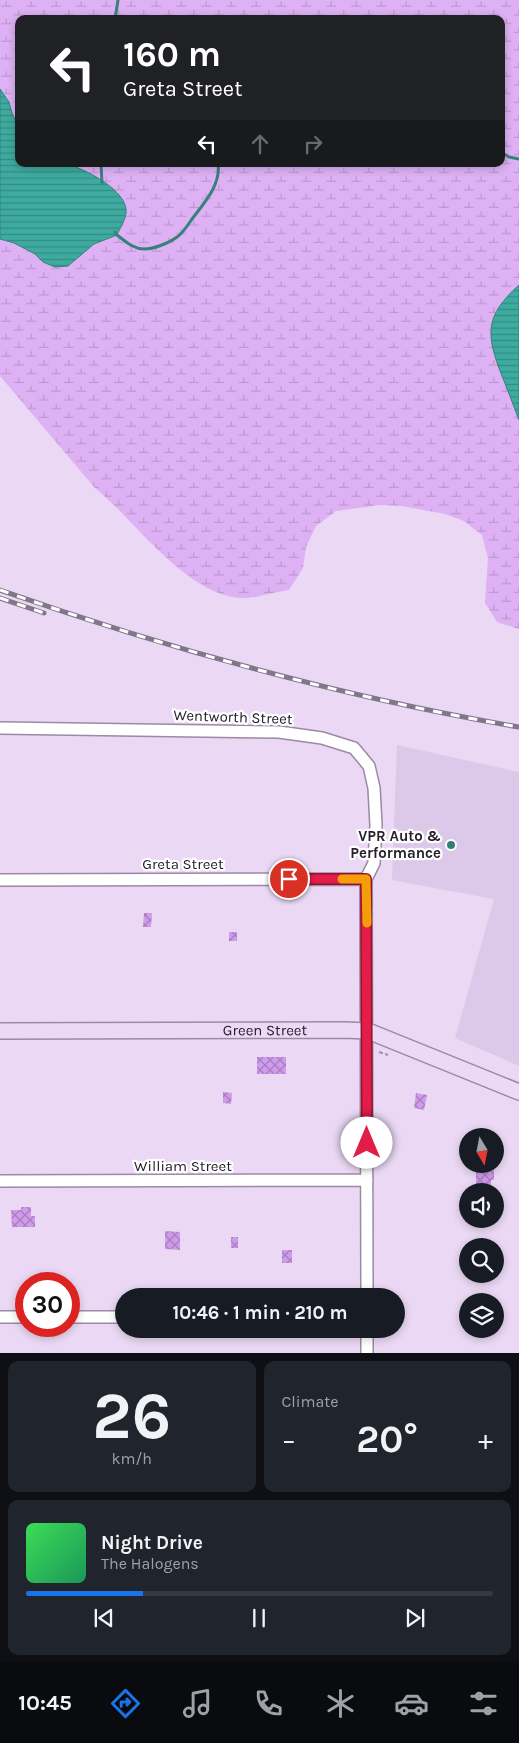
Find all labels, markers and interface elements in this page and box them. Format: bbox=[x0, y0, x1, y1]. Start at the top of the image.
text: 160 m bbox=[123, 34, 221, 75]
icon: left bbox=[40, 35, 105, 100]
text: Greta Street bbox=[123, 76, 242, 102]
icon: left bbox=[193, 130, 221, 158]
icon: ahead bbox=[246, 130, 274, 158]
icon: right bbox=[299, 130, 327, 158]
street label: Wentworth Street bbox=[173, 706, 293, 728]
place label: VPR Auto & Performance bbox=[350, 827, 441, 862]
marker: VPR Auto & Performance bbox=[445, 839, 457, 851]
street label: Greta Street bbox=[142, 855, 224, 873]
pin bbox=[268, 858, 310, 900]
icon: arrive bbox=[275, 865, 303, 893]
street label: Green Street bbox=[223, 1021, 308, 1039]
position arrow bbox=[340, 1116, 392, 1168]
north arrow bbox=[459, 1128, 504, 1172]
map controls bbox=[459, 1128, 504, 1338]
street label: William Street bbox=[134, 1157, 232, 1175]
button: sound bbox=[459, 1183, 504, 1228]
button: search bbox=[459, 1238, 504, 1283]
speed limit sign: 30 bbox=[15, 1272, 80, 1337]
button: layers bbox=[459, 1293, 504, 1338]
text: 10:46 · 1 min · 210 m bbox=[173, 1302, 347, 1324]
text: 26 bbox=[92, 1378, 171, 1454]
text: Climate bbox=[282, 1392, 339, 1411]
text: 20° bbox=[356, 1417, 418, 1462]
text: − bbox=[282, 1423, 296, 1456]
text: + bbox=[478, 1423, 493, 1456]
text: km/h bbox=[111, 1449, 152, 1468]
text: Night Drive bbox=[101, 1532, 203, 1554]
text: The Halogens bbox=[101, 1554, 199, 1573]
icon: previous bbox=[90, 1604, 118, 1632]
icon: pause bbox=[245, 1604, 273, 1632]
icon: next bbox=[401, 1604, 429, 1632]
icon: directions bbox=[108, 1686, 143, 1721]
icon: music bbox=[180, 1686, 215, 1721]
icon: phone bbox=[251, 1686, 286, 1721]
icon: climate bbox=[323, 1686, 358, 1721]
icon: car bbox=[394, 1686, 429, 1721]
icon: filters bbox=[466, 1686, 501, 1721]
text: 10:45 bbox=[18, 1690, 72, 1716]

